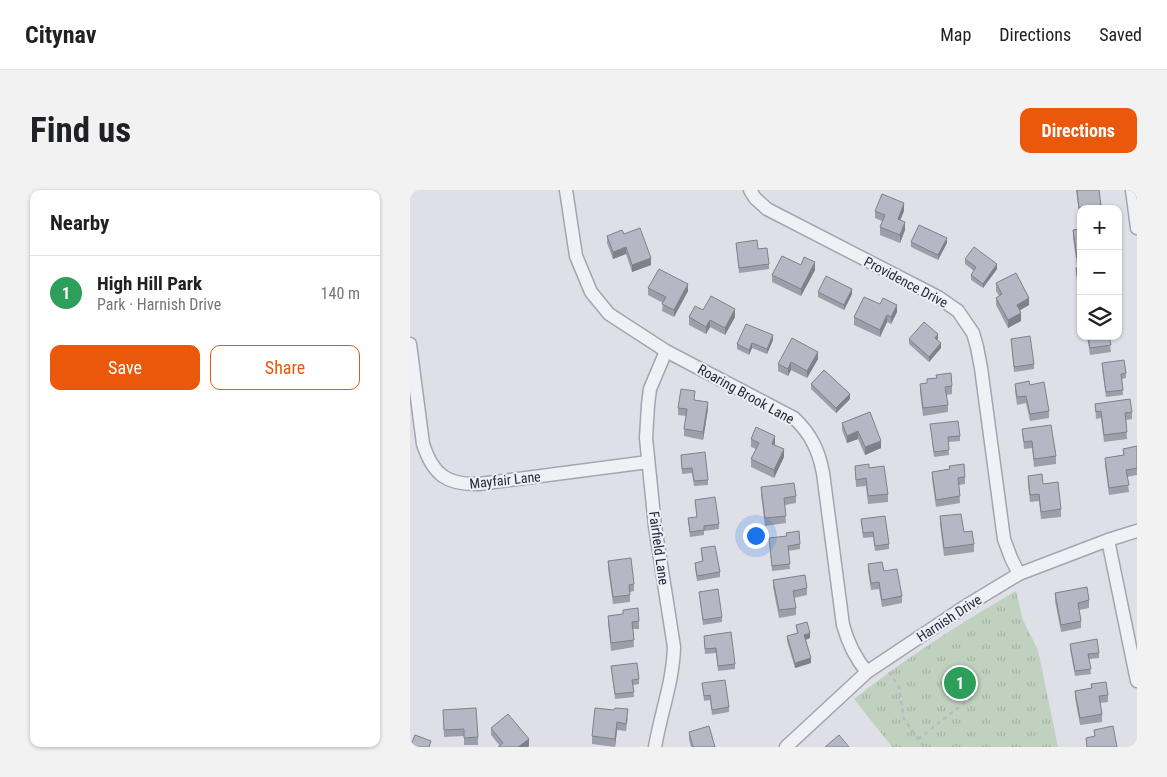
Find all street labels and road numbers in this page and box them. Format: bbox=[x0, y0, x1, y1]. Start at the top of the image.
street label: Providence Drive bbox=[861, 253, 951, 311]
street label: Roaring Brook Lane bbox=[695, 361, 797, 427]
street label: Mayfair Lane bbox=[469, 468, 542, 492]
street label: Fairfield Lane bbox=[646, 510, 672, 586]
street label: Harnish Drive bbox=[914, 591, 985, 645]

